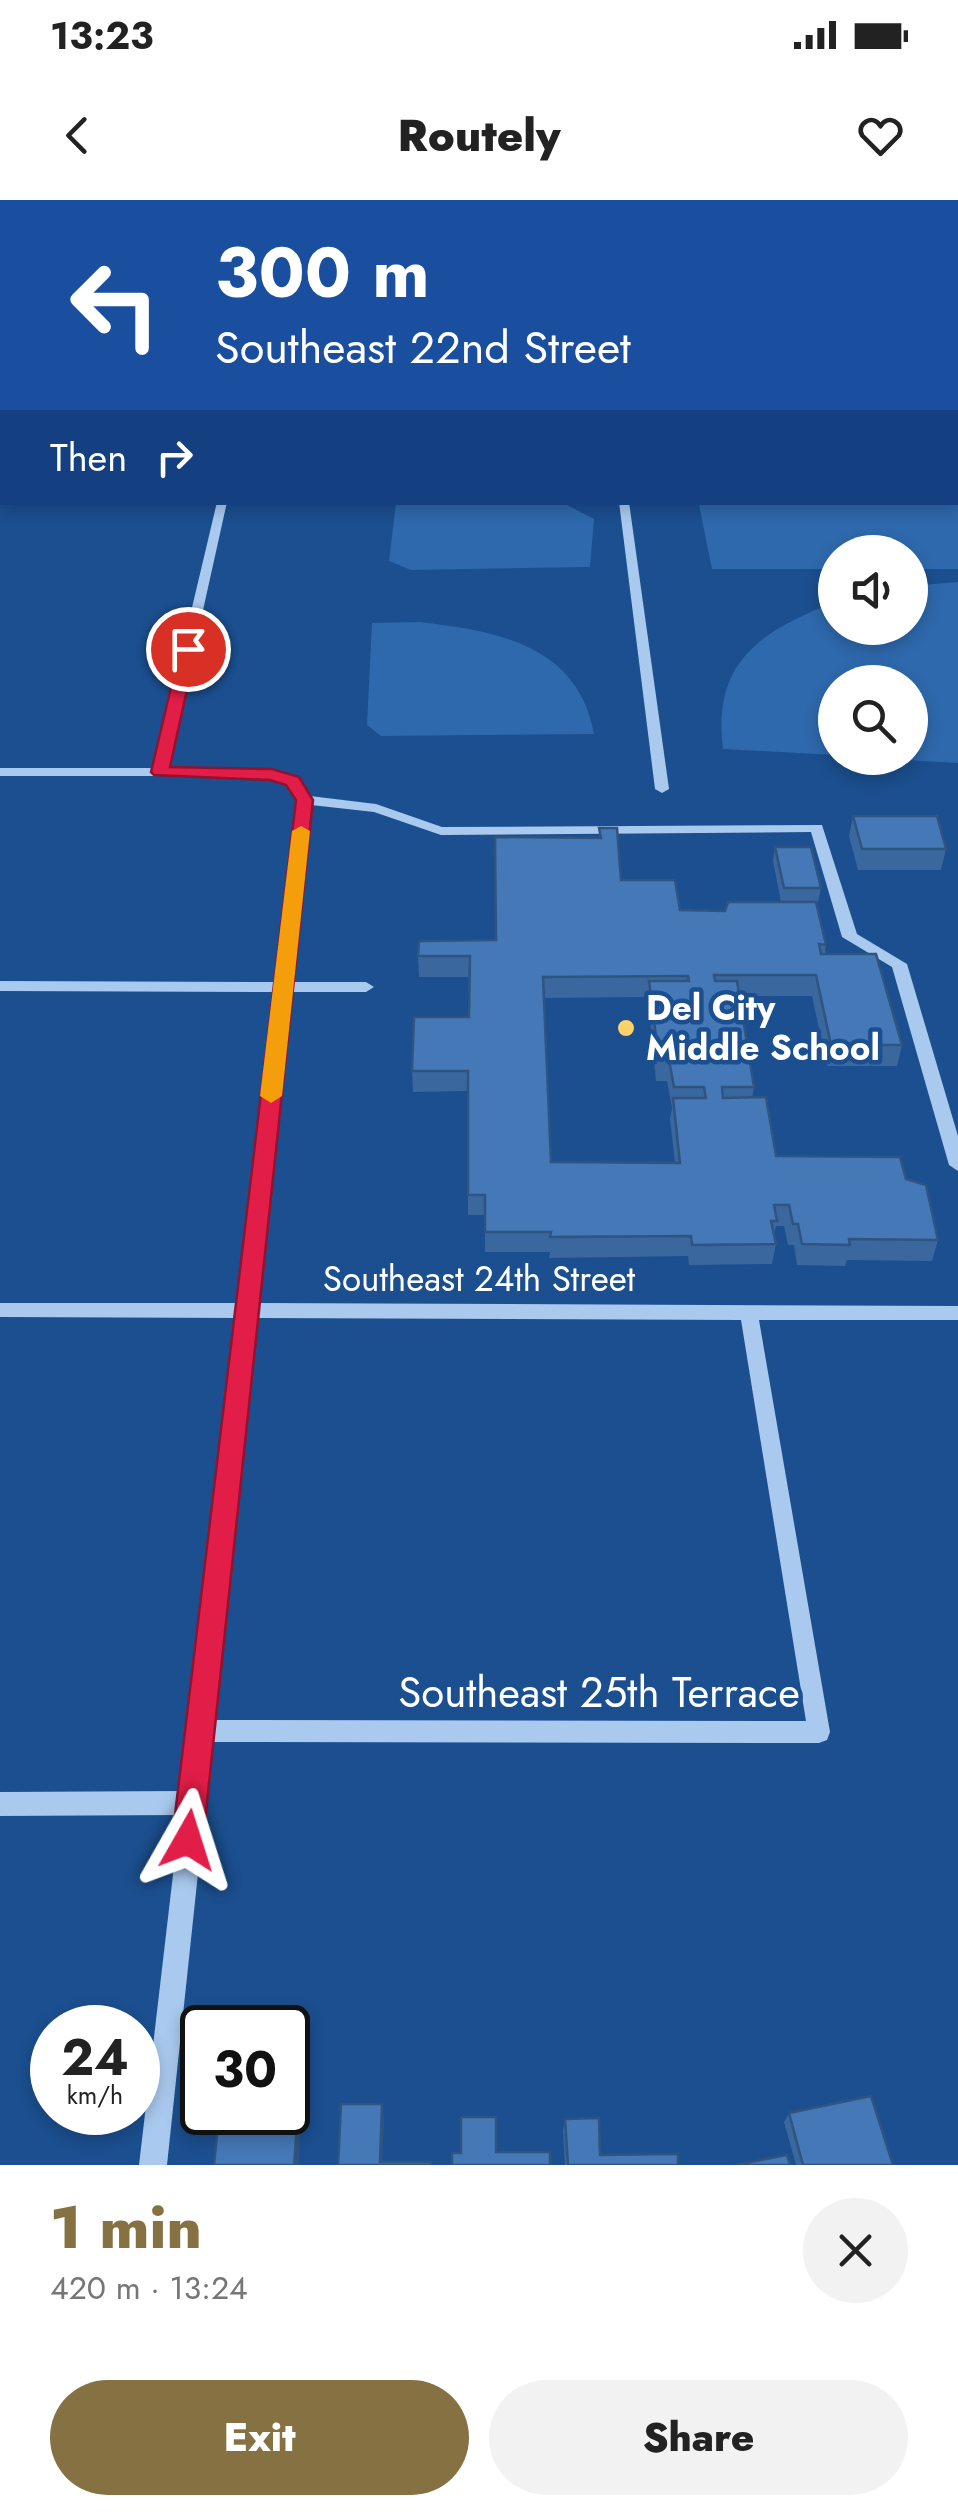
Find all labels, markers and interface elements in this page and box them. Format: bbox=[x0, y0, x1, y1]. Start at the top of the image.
text: 13:23 bbox=[50, 8, 154, 63]
text: Routely bbox=[397, 103, 561, 168]
icon: back bbox=[50, 108, 105, 163]
icon: heart bbox=[853, 108, 908, 163]
text: 300 m bbox=[215, 222, 430, 323]
icon: left bbox=[50, 240, 180, 370]
text: Southeast 22nd Street bbox=[215, 315, 631, 380]
text: Then bbox=[50, 430, 127, 485]
icon: right bbox=[147, 430, 202, 485]
map controls bbox=[818, 535, 928, 775]
button: sound bbox=[818, 535, 928, 645]
pin bbox=[146, 607, 231, 692]
icon: arrive bbox=[161, 622, 216, 677]
button: search bbox=[818, 665, 928, 775]
place label: Del City Middle School bbox=[646, 983, 880, 1073]
marker: Del City Middle School bbox=[615, 1017, 637, 1039]
street label: Southeast 24th Street bbox=[323, 1254, 636, 1304]
street label: Southeast 25th Terrace bbox=[398, 1662, 800, 1723]
position arrow bbox=[136, 1788, 240, 1892]
speed limit sign: 30 bbox=[180, 2005, 310, 2135]
text: 24 bbox=[61, 2021, 129, 2094]
text: km/h bbox=[67, 2077, 123, 2113]
text: 1 min bbox=[50, 2184, 202, 2271]
button: close bbox=[803, 2198, 908, 2303]
text: 420 m · 13:24 bbox=[50, 2265, 248, 2311]
button: Exit bbox=[50, 2380, 469, 2495]
button: Share bbox=[489, 2380, 908, 2495]

